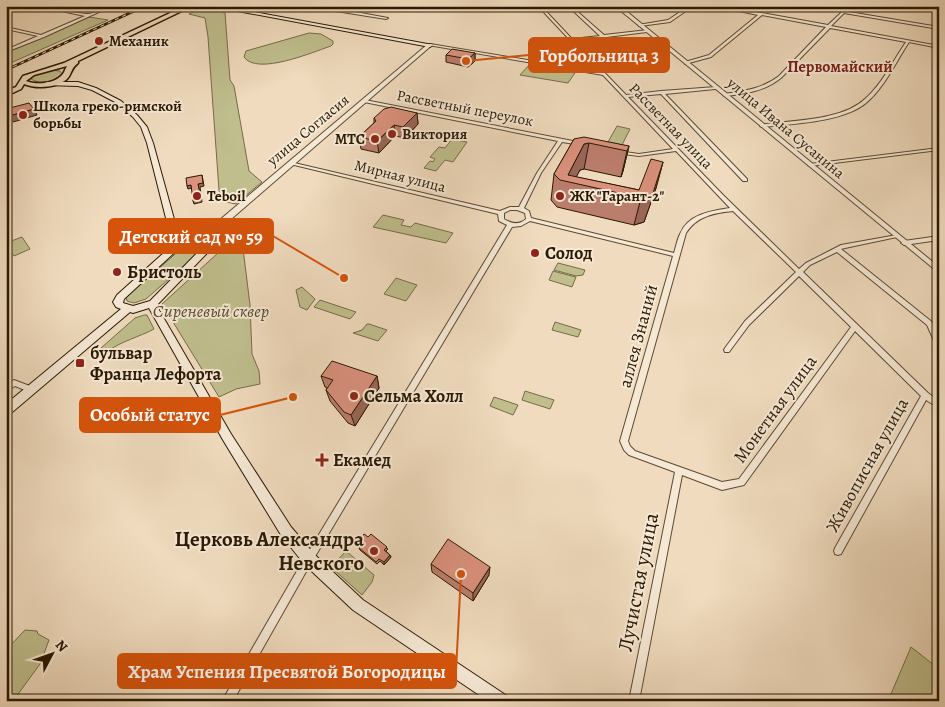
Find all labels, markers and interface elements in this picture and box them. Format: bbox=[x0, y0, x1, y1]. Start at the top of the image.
place label: Механик bbox=[109, 31, 169, 51]
marker: Механик bbox=[93, 35, 105, 47]
callout: Горбольница 3 bbox=[529, 38, 669, 72]
text: Горбольница 3 bbox=[539, 43, 659, 69]
district label: Первомайский bbox=[787, 56, 893, 78]
street label: улица Ивана Сусанина bbox=[722, 72, 849, 183]
street label: Рассветная улица bbox=[625, 79, 717, 173]
street label: Рассветный переулок bbox=[395, 85, 535, 131]
street label: улица Согласия bbox=[262, 90, 353, 171]
place label: Школа греко-римской борьбы bbox=[33, 96, 182, 133]
marker: Школа греко-римской борьбы bbox=[17, 109, 29, 121]
place label: Виктория bbox=[402, 124, 468, 144]
marker: Виктория bbox=[386, 128, 398, 140]
place label: MTC bbox=[335, 129, 365, 149]
marker: MTC bbox=[369, 133, 381, 145]
street label: Мирная улица bbox=[352, 155, 448, 197]
place label: Teboil bbox=[207, 186, 245, 206]
place label: ЖК "Гарант-2" bbox=[570, 186, 664, 206]
marker: Teboil bbox=[191, 190, 203, 202]
marker: ЖК "Гарант-2" bbox=[554, 190, 566, 202]
callout: Детский сад № 59 bbox=[109, 219, 273, 253]
text: Детский сад № 59 bbox=[119, 224, 263, 250]
place label: Солод bbox=[545, 241, 593, 265]
marker: Солод bbox=[529, 247, 541, 259]
place label: Бристоль bbox=[127, 260, 202, 284]
marker: Бристоль bbox=[111, 266, 123, 278]
street label: аллея Знаний bbox=[613, 282, 663, 390]
park label: Сиреневый сквер bbox=[153, 299, 269, 323]
place label: бульвар Франца Лефорта bbox=[90, 341, 222, 386]
street label: Монетная улица bbox=[728, 350, 823, 468]
marker: бульвар Франца Лефорта bbox=[74, 357, 86, 369]
place label: Сельма Холл bbox=[364, 384, 464, 408]
marker: Сельма Холл bbox=[348, 390, 360, 402]
street label: Живописная улица bbox=[820, 393, 914, 537]
callout: Особый статус bbox=[80, 398, 220, 432]
text: Особый статус bbox=[90, 402, 210, 428]
place label: Екамед bbox=[333, 448, 391, 472]
marker: Екамед bbox=[315, 453, 329, 467]
street label: Лучистая улица bbox=[611, 510, 665, 654]
place label: Церковь Александра Невского bbox=[175, 525, 364, 577]
marker: Церковь Александра Невского bbox=[368, 545, 380, 557]
north arrow bbox=[28, 630, 78, 680]
text: N bbox=[51, 636, 72, 656]
callout: Храм Успения Пресвятой Богородицы bbox=[118, 654, 456, 688]
text: Храм Успения Пресвятой Богородицы bbox=[128, 659, 446, 685]

